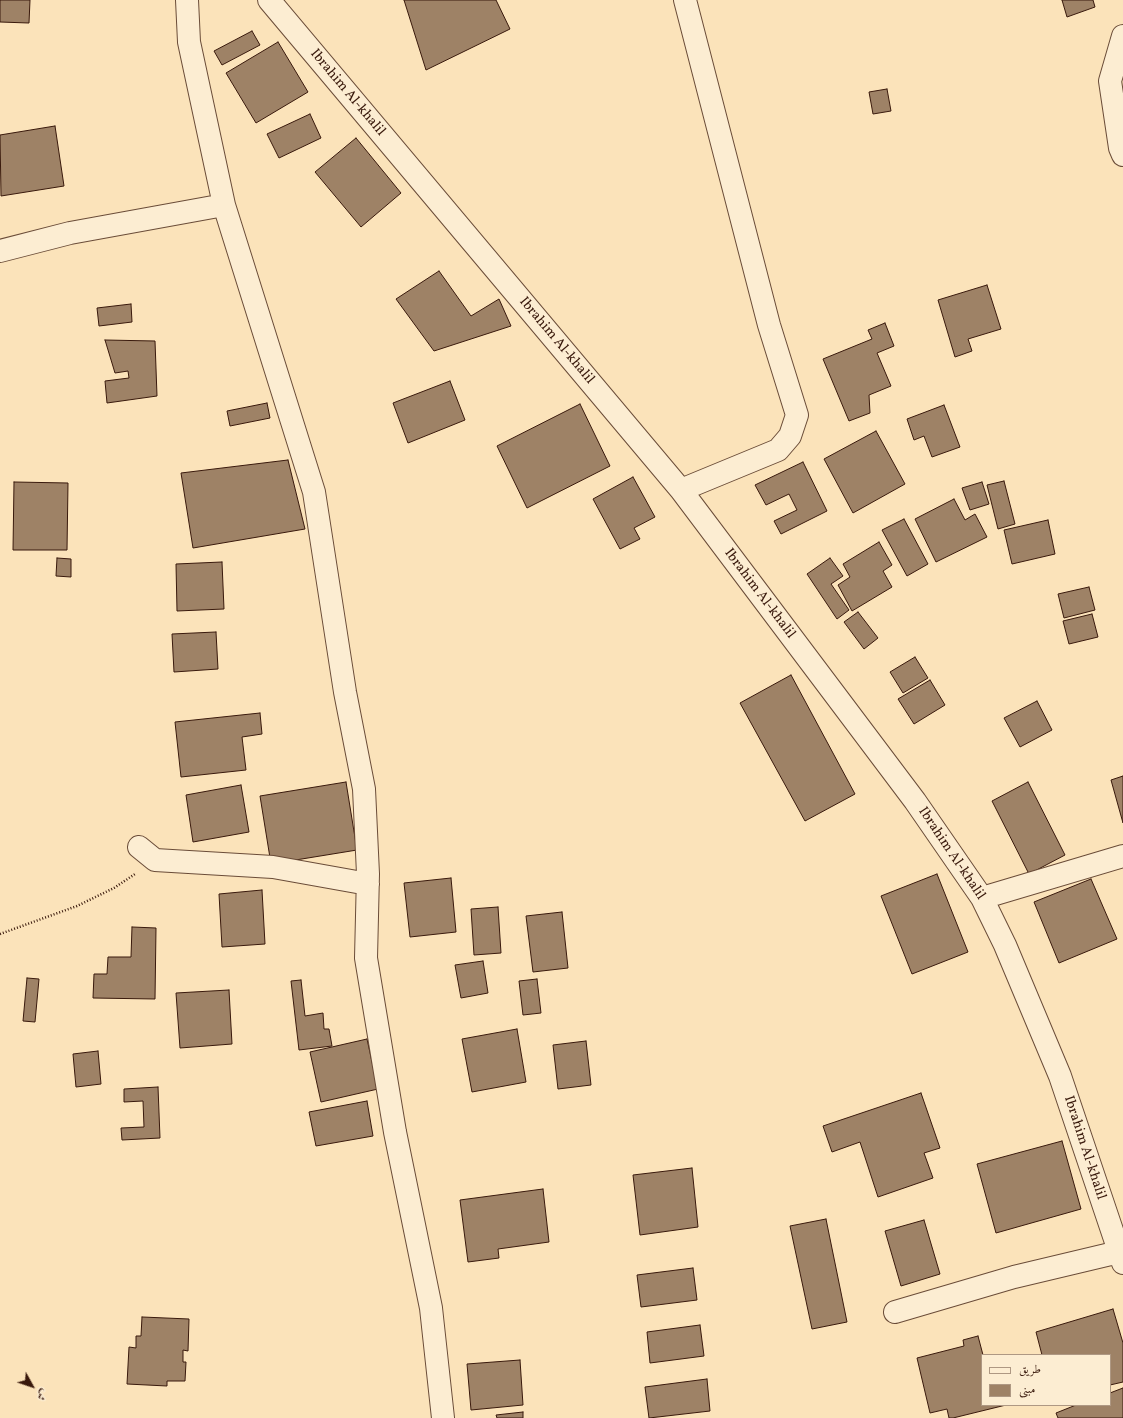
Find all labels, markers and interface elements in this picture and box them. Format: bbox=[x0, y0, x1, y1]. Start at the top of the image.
street label: Ibrahim Al-khalil bbox=[306, 46, 388, 140]
street label: Ibrahim Al-khalil bbox=[515, 294, 597, 388]
street label: Ibrahim Al-khalil bbox=[720, 546, 798, 642]
street label: Ibrahim Al-khalil bbox=[914, 804, 988, 904]
street label: Ibrahim Al-khalil bbox=[1059, 1094, 1109, 1202]
legend bbox=[981, 1354, 1111, 1406]
text: طريق bbox=[1019, 1362, 1041, 1378]
north arrow bbox=[12, 1366, 52, 1406]
text: مبنى bbox=[1019, 1382, 1035, 1398]
text: ش bbox=[32, 1385, 51, 1403]

